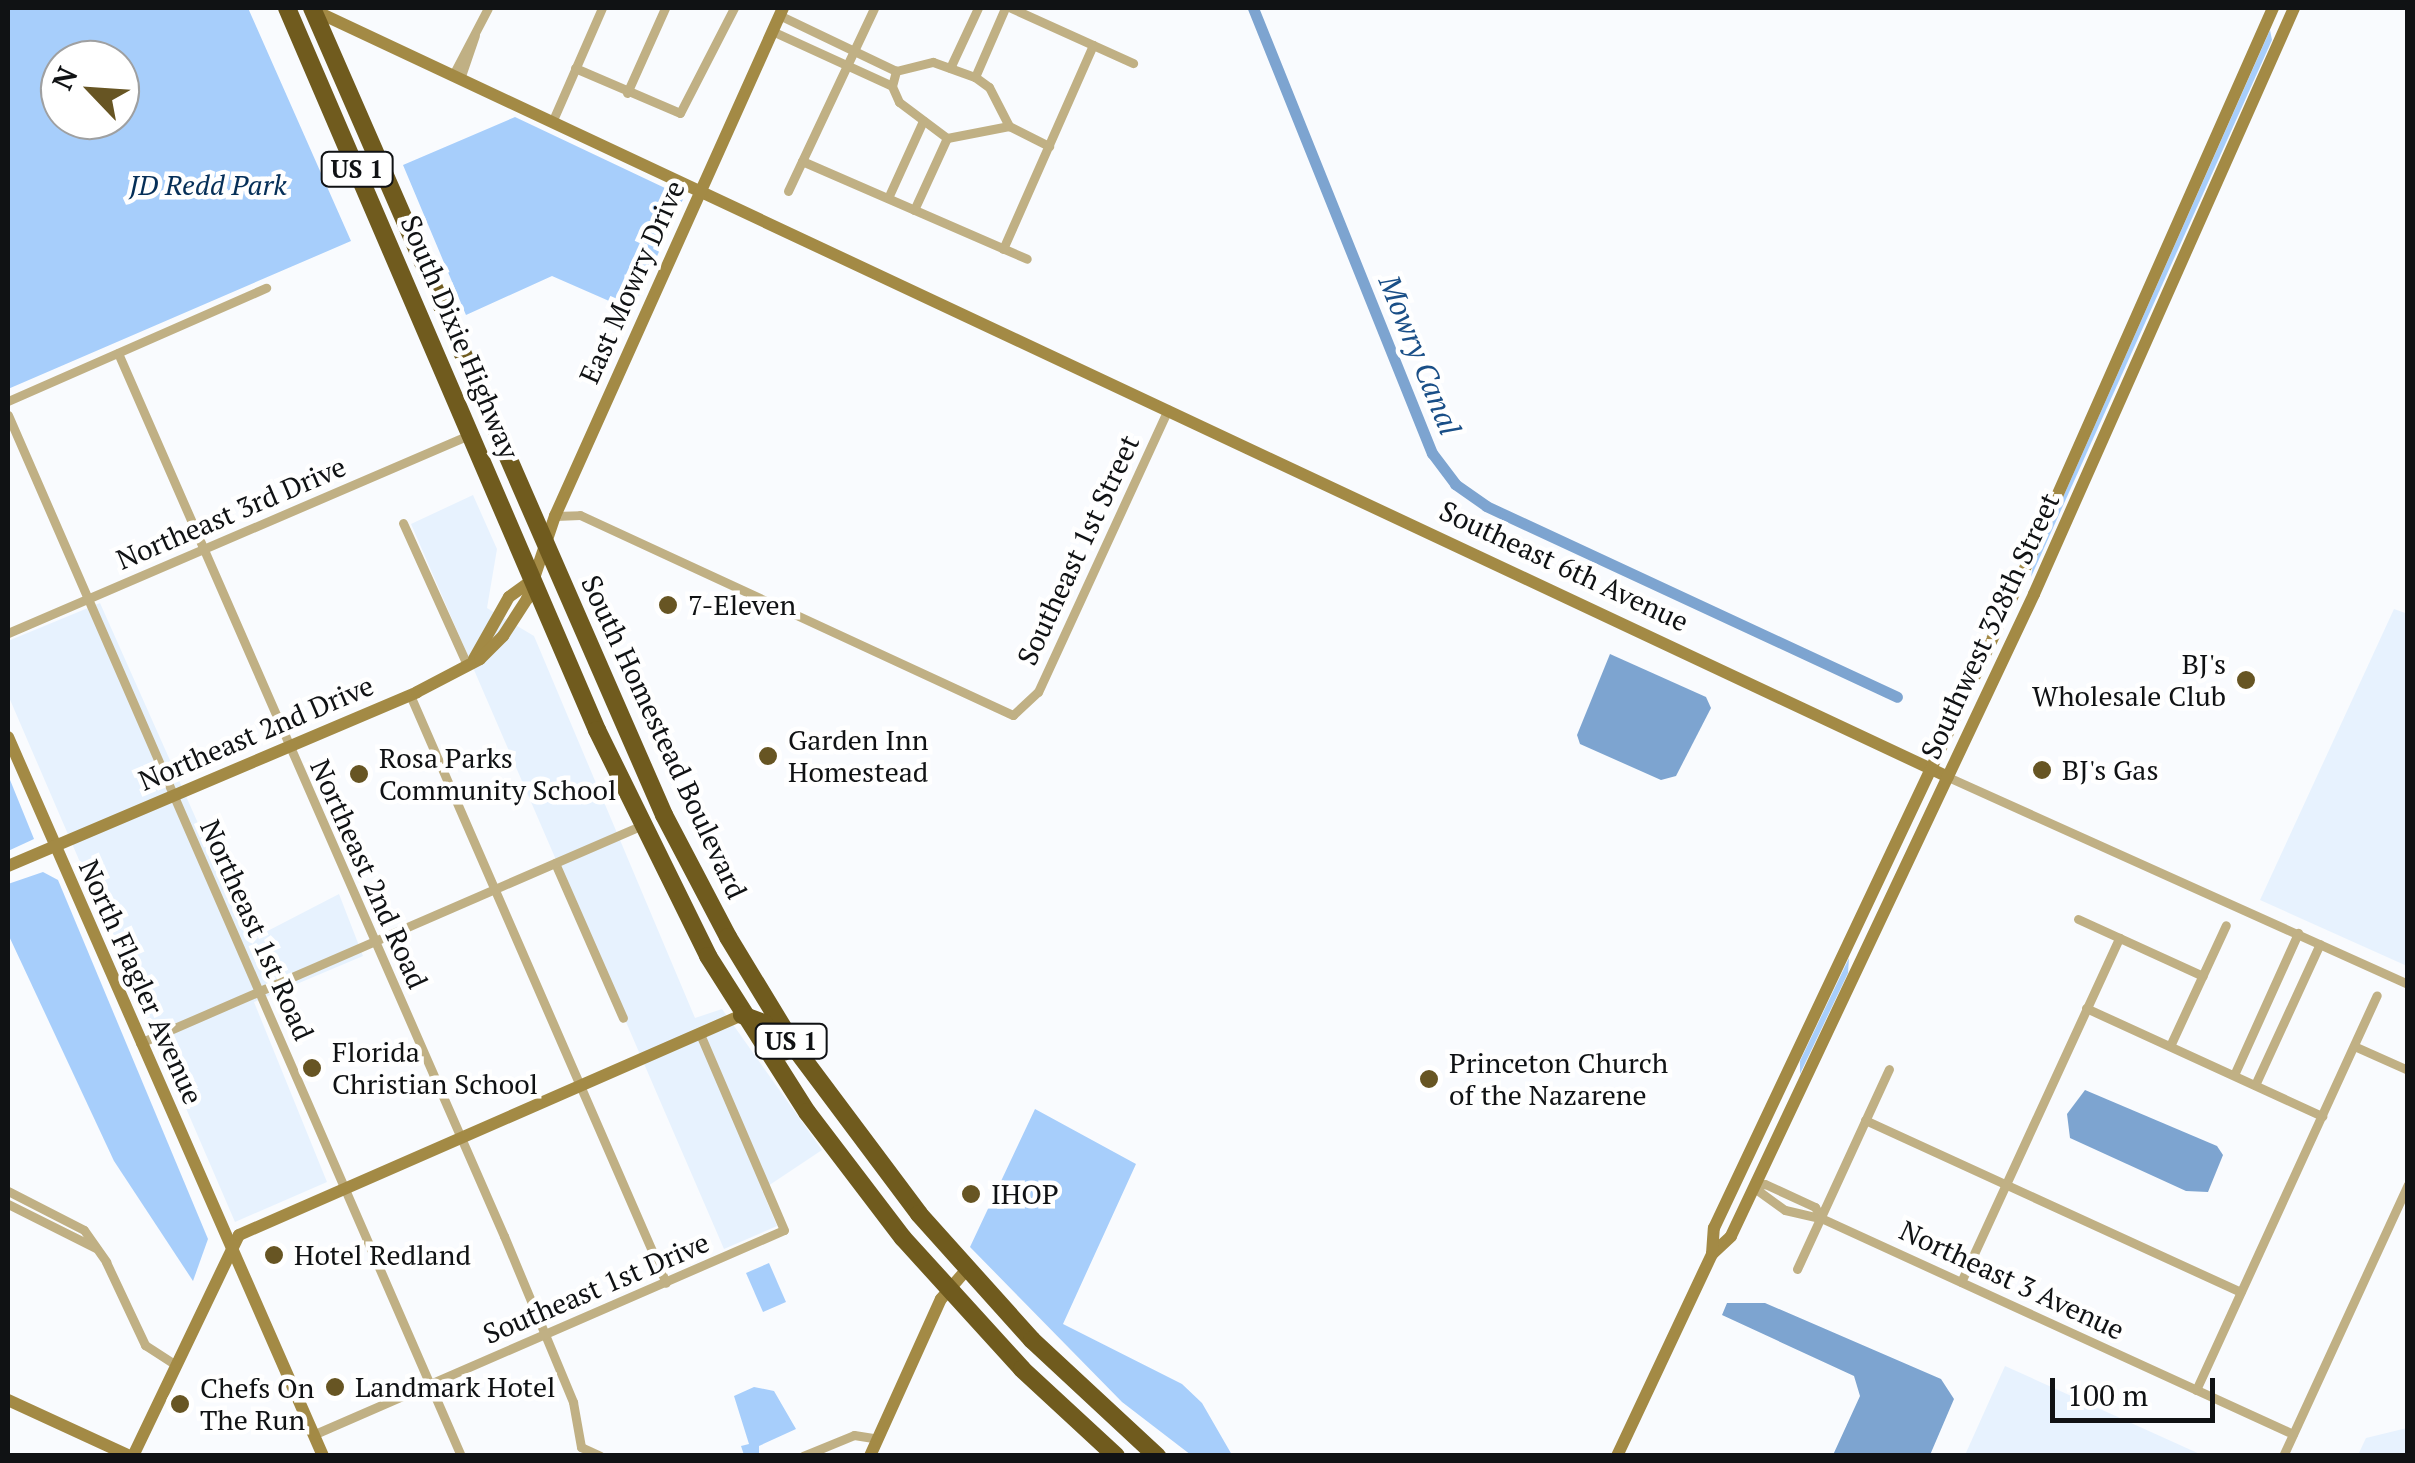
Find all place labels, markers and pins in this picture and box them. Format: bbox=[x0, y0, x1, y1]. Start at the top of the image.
place label: 7-Eleven bbox=[688, 588, 796, 622]
marker: 7-Eleven bbox=[657, 594, 679, 616]
place label: BJ's Wholesale Club bbox=[2032, 647, 2226, 713]
marker: BJ's Wholesale Club bbox=[2235, 669, 2257, 691]
place label: Garden Inn Homestead bbox=[788, 723, 928, 789]
place label: Rosa Parks Community School bbox=[379, 741, 616, 807]
marker: Garden Inn Homestead bbox=[757, 745, 779, 767]
place label: BJ's Gas bbox=[2062, 753, 2159, 787]
marker: BJ's Gas bbox=[2031, 759, 2053, 781]
marker: Rosa Parks Community School bbox=[348, 763, 370, 785]
place label: Florida Christian School bbox=[332, 1035, 538, 1101]
place label: Princeton Church of the Nazarene bbox=[1449, 1046, 1668, 1112]
marker: Florida Christian School bbox=[301, 1057, 323, 1079]
marker: Princeton Church of the Nazarene bbox=[1418, 1068, 1440, 1090]
place label: IHOP bbox=[991, 1177, 1059, 1211]
marker: IHOP bbox=[960, 1183, 982, 1205]
place label: Hotel Redland bbox=[294, 1238, 471, 1272]
marker: Hotel Redland bbox=[263, 1244, 285, 1266]
place label: Landmark Hotel bbox=[355, 1370, 555, 1404]
place label: Chefs On The Run bbox=[200, 1371, 314, 1437]
marker: Landmark Hotel bbox=[324, 1376, 346, 1398]
marker: Chefs On The Run bbox=[169, 1393, 191, 1415]

